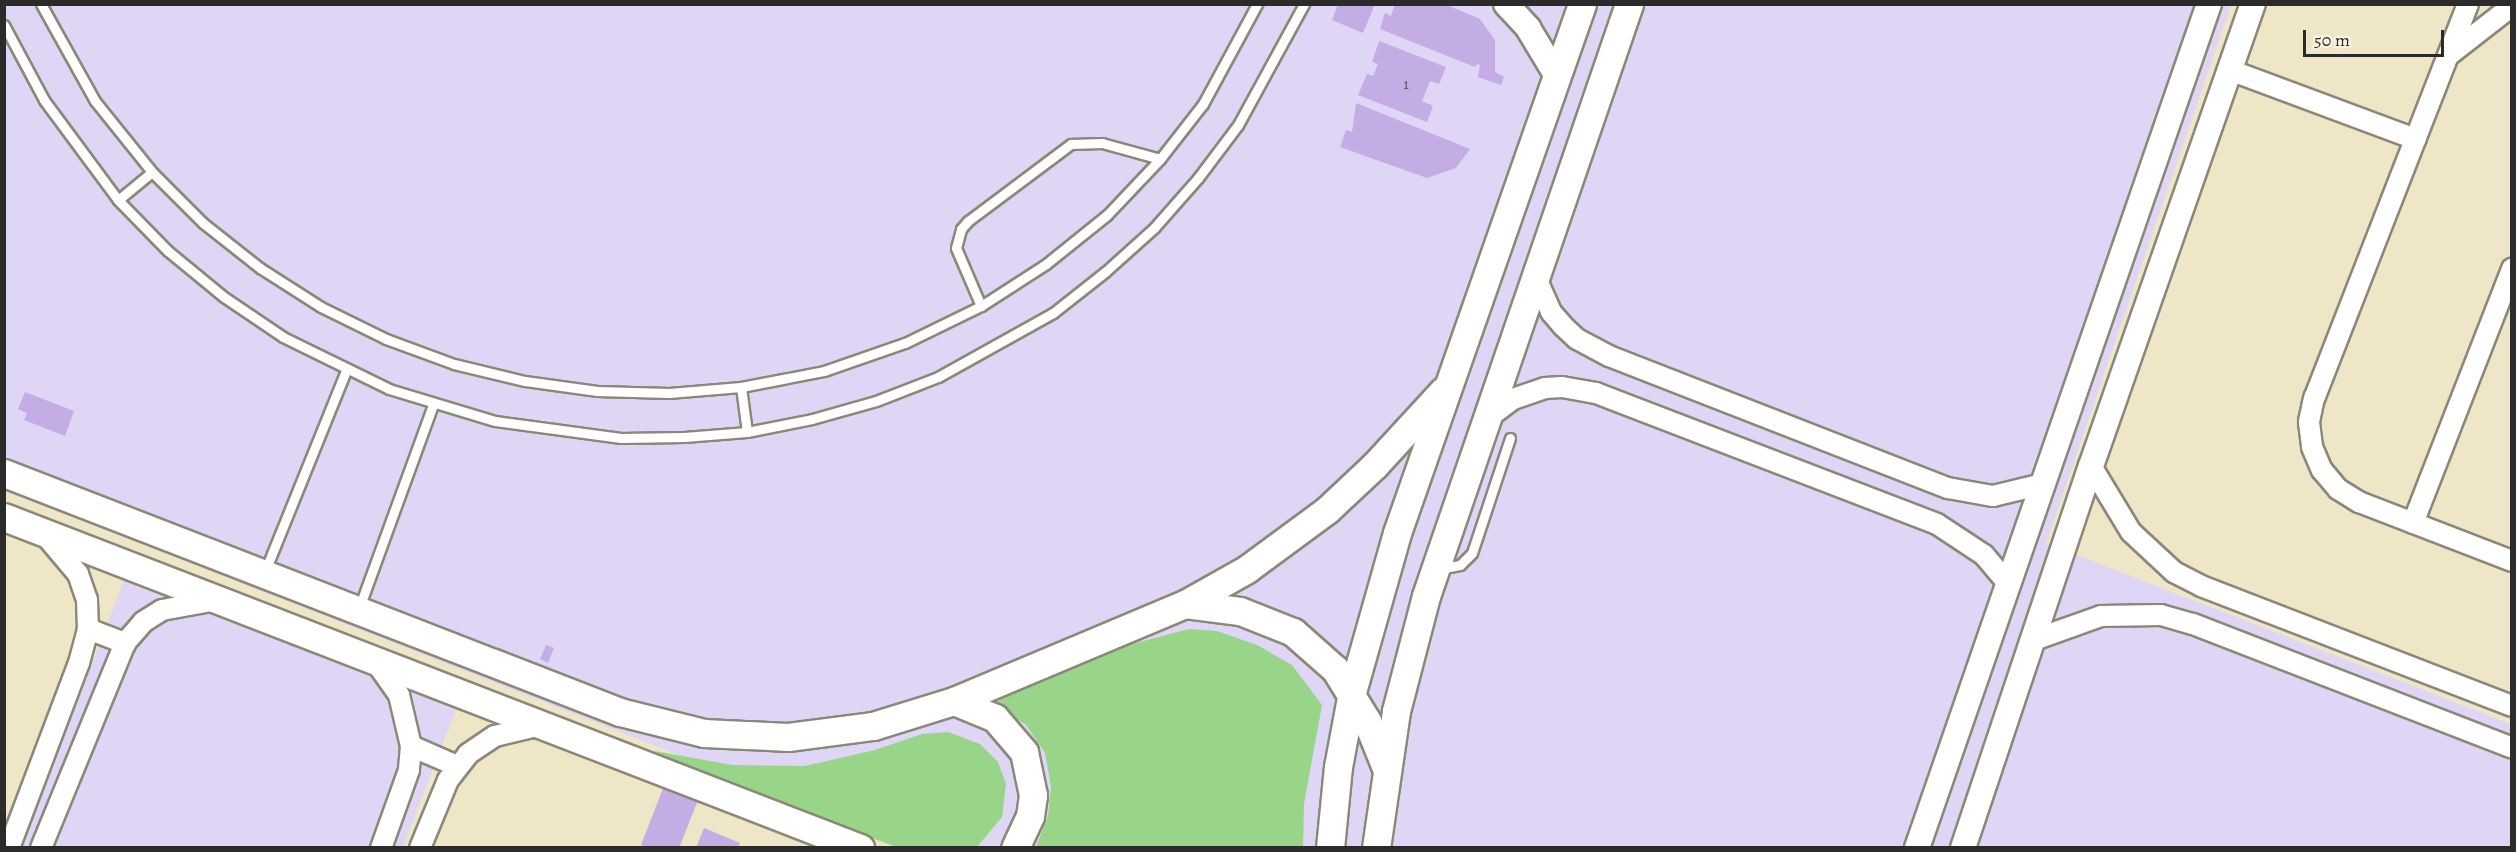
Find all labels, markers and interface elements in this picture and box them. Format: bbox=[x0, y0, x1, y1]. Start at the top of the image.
scale bar bbox=[2306, 18, 2447, 56]
text: 50 m bbox=[2314, 28, 2350, 52]
house number: 1 bbox=[1403, 76, 1409, 94]

